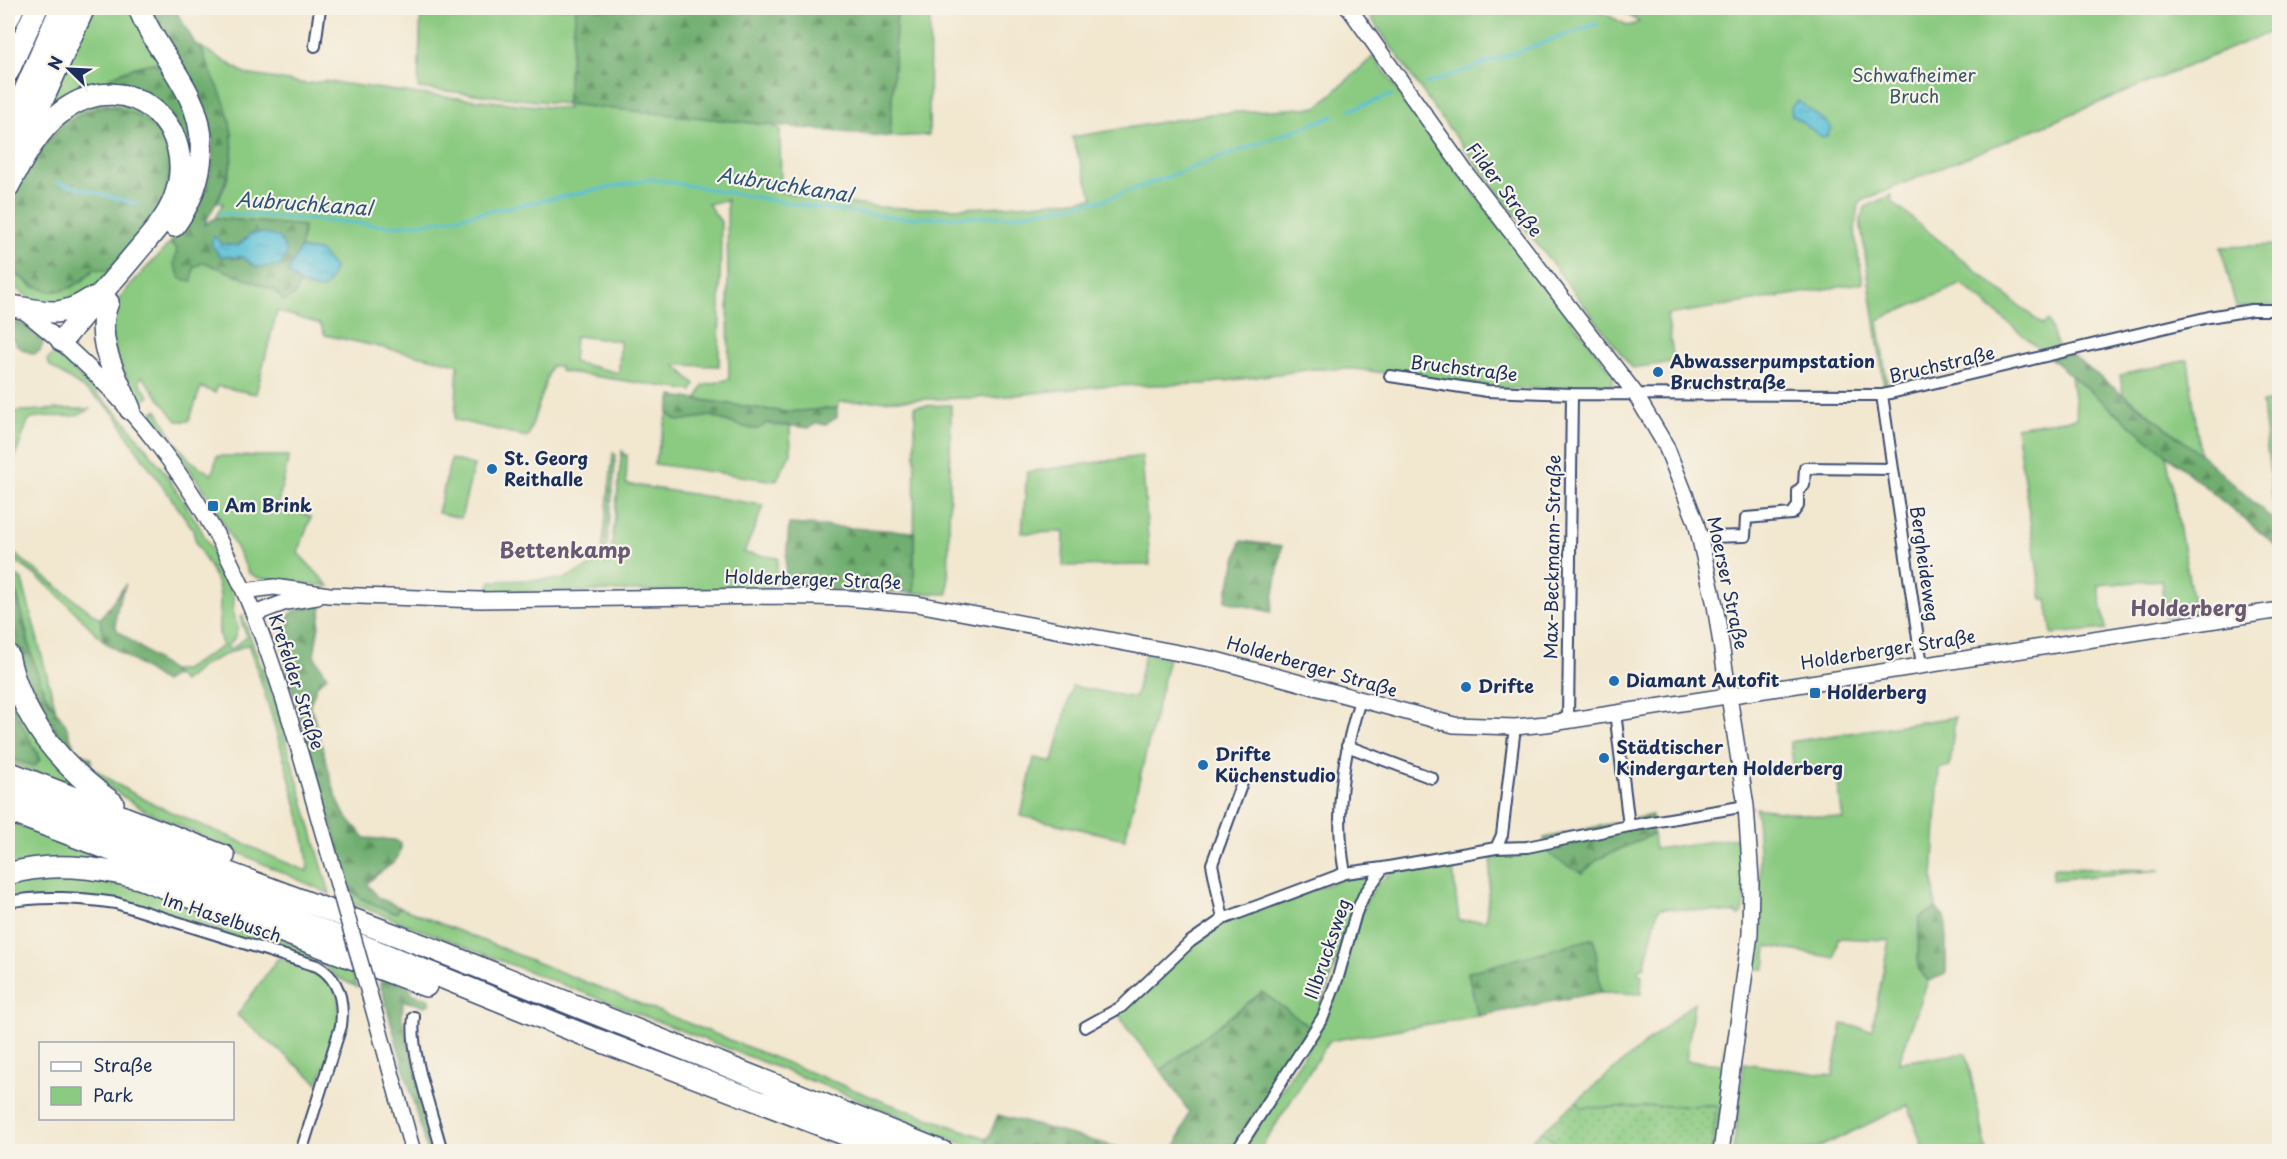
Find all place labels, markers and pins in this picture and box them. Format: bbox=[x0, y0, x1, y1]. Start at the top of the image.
place label: Abwasserpumpstation Bruchstraße bbox=[1670, 347, 1875, 395]
marker: Abwasserpumpstation Bruchstraße bbox=[1651, 365, 1665, 379]
place label: St. Georg Reithalle bbox=[504, 444, 588, 492]
marker: St. Georg Reithalle bbox=[485, 462, 499, 476]
place label: Am Brink bbox=[225, 491, 312, 518]
marker: Am Brink bbox=[206, 499, 220, 513]
place label: Diamant Autofit bbox=[1626, 666, 1780, 693]
place label: Drifte bbox=[1478, 672, 1534, 699]
marker: Diamant Autofit bbox=[1607, 674, 1621, 688]
place label: Holderberg bbox=[1827, 678, 1927, 705]
marker: Drifte bbox=[1459, 680, 1473, 694]
marker: Holderberg bbox=[1808, 686, 1822, 700]
place label: Städtischer Kindergarten Holderberg bbox=[1616, 733, 1843, 781]
place label: Drifte Küchenstudio bbox=[1215, 740, 1336, 788]
marker: Städtischer Kindergarten Holderberg bbox=[1597, 751, 1611, 765]
marker: Drifte Küchenstudio bbox=[1196, 758, 1210, 772]

